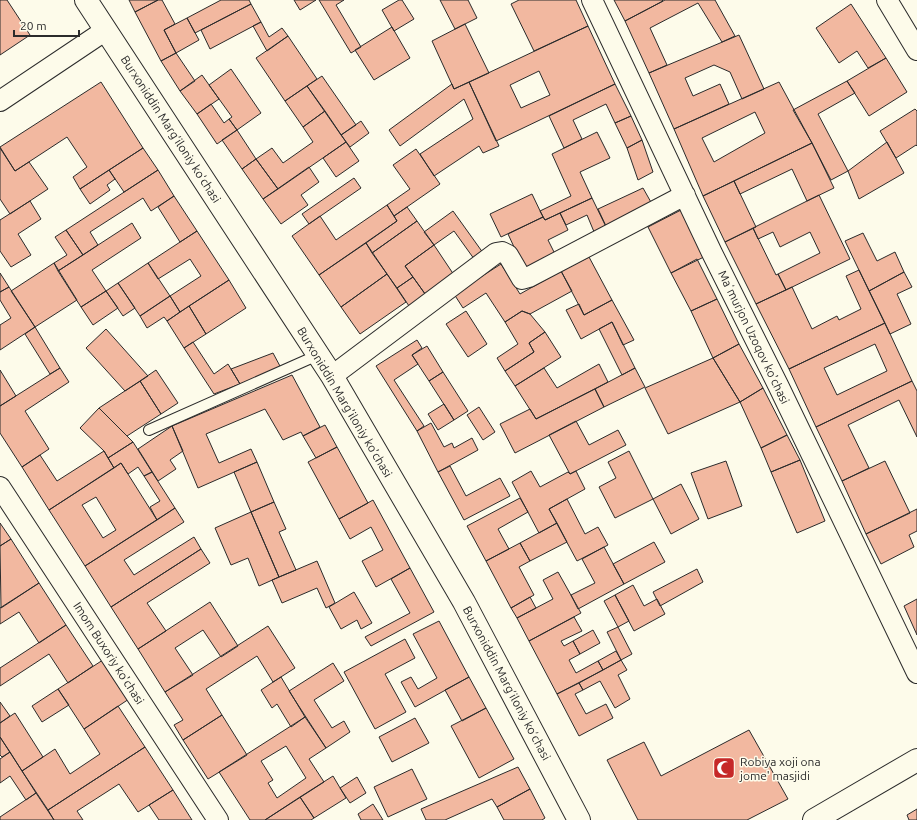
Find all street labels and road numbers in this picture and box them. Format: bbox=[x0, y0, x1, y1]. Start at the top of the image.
street label: Burxoniddin Marg’iloniy ko’chasi bbox=[119, 53, 224, 205]
street label: Maʼmurjon Uzoqov ko'chasi bbox=[716, 268, 792, 406]
street label: Burxoniddin Marg’iloniy ko’chasi bbox=[295, 325, 395, 479]
street label: Imom Buxoriy ko'chasi bbox=[71, 599, 147, 707]
street label: Burxoniddin Marg’iloniy ko’chasi bbox=[461, 604, 553, 762]

